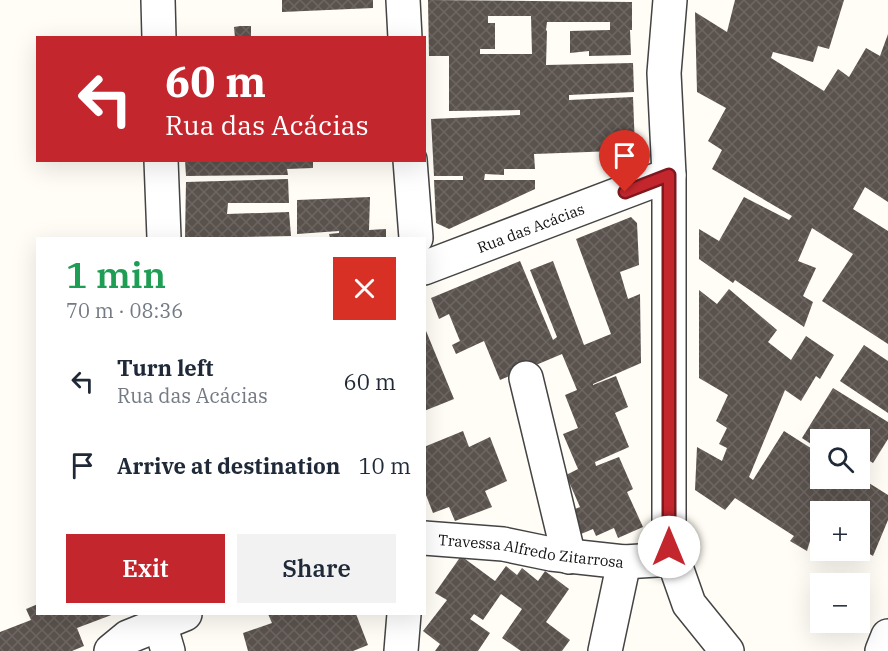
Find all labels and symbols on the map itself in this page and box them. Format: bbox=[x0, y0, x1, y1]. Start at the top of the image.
pin bbox=[599, 130, 650, 192]
street label: Rua das Acácias bbox=[474, 199, 587, 257]
position arrow bbox=[637, 515, 701, 579]
street label: Travessa Alfredo Zitarrosa bbox=[438, 530, 625, 571]

